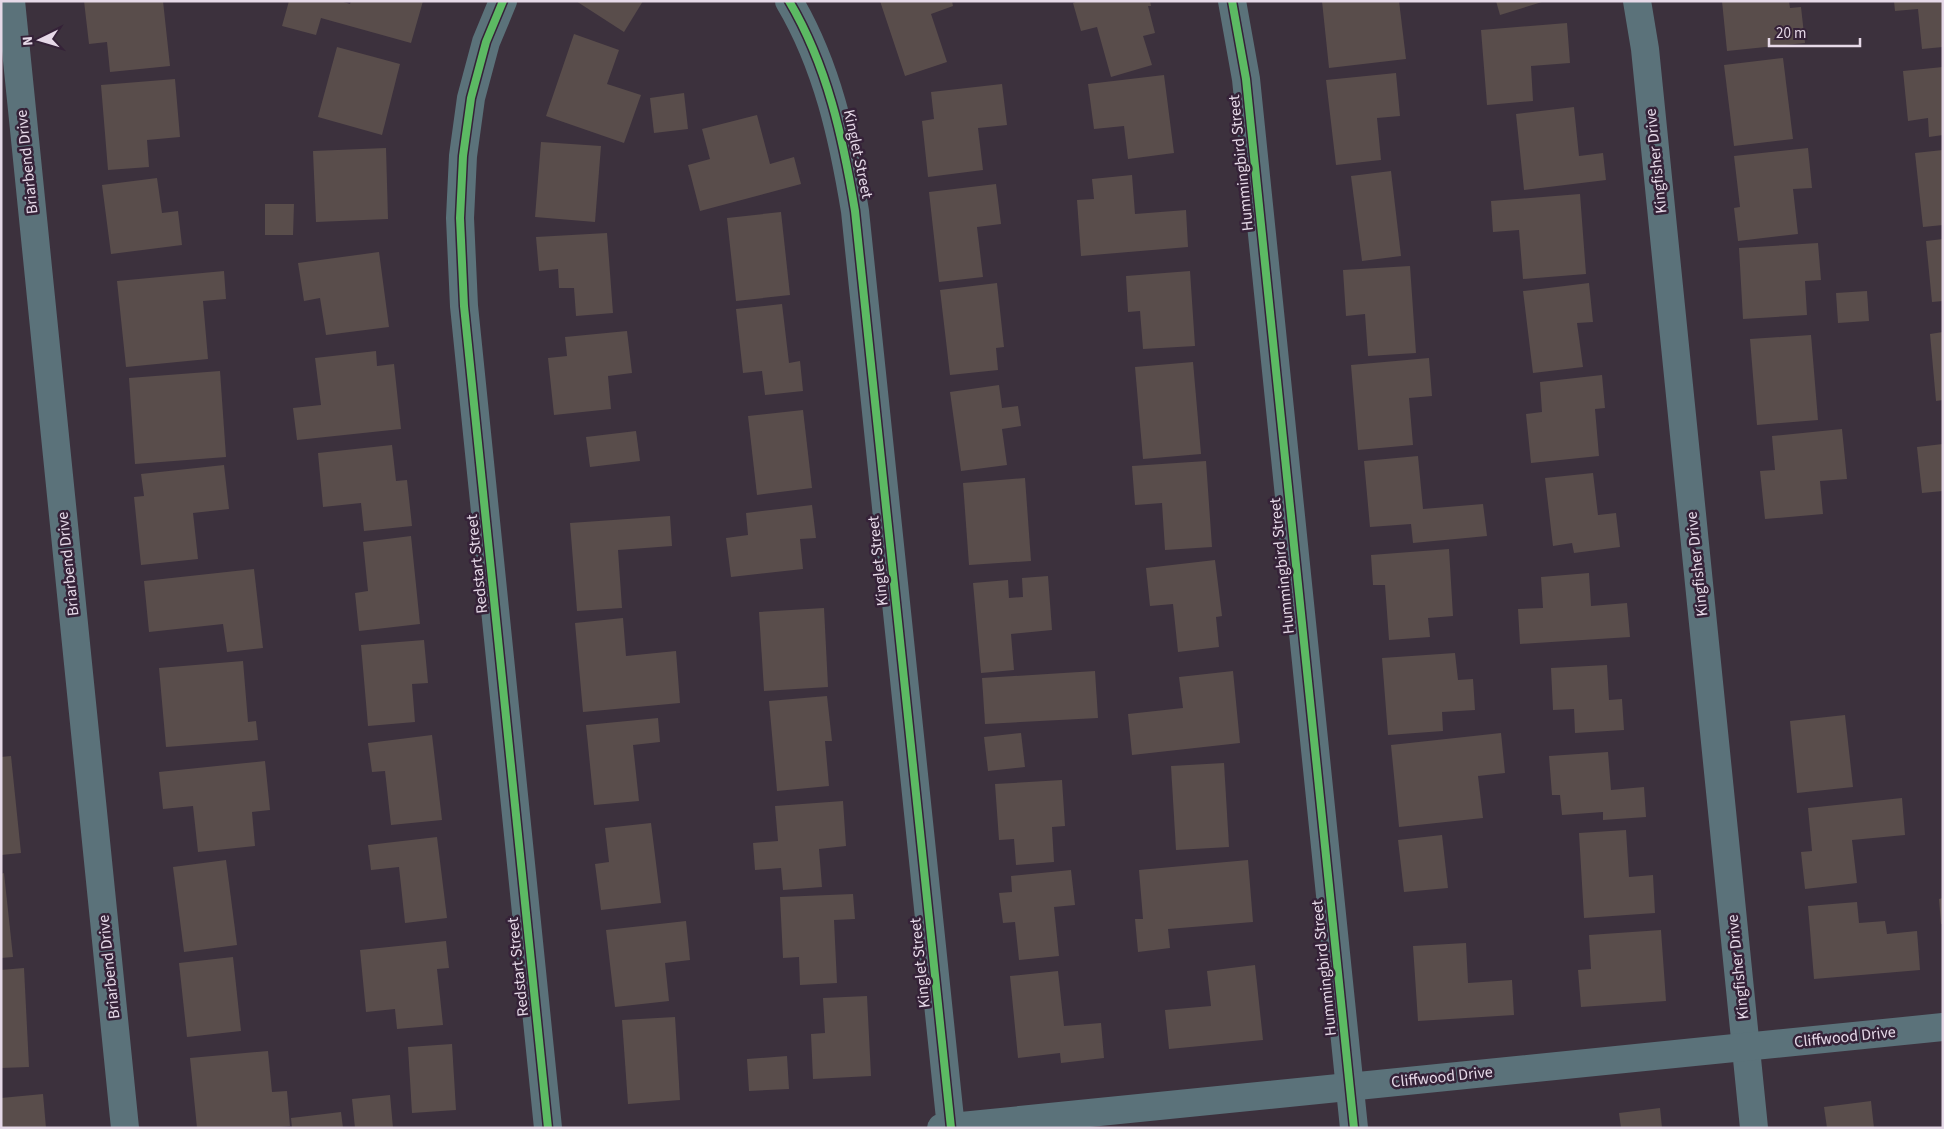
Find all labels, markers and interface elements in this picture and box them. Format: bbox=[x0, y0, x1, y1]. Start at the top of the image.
north arrow bbox=[15, 15, 65, 65]
scale bar bbox=[1769, 15, 1860, 47]
text: 20 m bbox=[1776, 23, 1806, 44]
text: N bbox=[18, 36, 38, 47]
street label: Hummingbird Street bbox=[1223, 93, 1259, 232]
street label: Kinglet Street bbox=[838, 107, 878, 201]
street label: Kingfisher Drive bbox=[1640, 107, 1672, 215]
street label: Briarbend Drive bbox=[11, 109, 43, 215]
street label: Hummingbird Street bbox=[1264, 496, 1300, 635]
street label: Kingfisher Drive bbox=[1681, 510, 1713, 618]
street label: Briarbend Drive bbox=[52, 511, 84, 617]
street label: Redstart Street bbox=[461, 513, 493, 615]
street label: Kinglet Street bbox=[862, 514, 894, 607]
street label: Hummingbird Street bbox=[1306, 898, 1342, 1037]
street label: Kingfisher Drive bbox=[1722, 913, 1754, 1021]
street label: Briarbend Drive bbox=[93, 914, 125, 1020]
street label: Redstart Street bbox=[502, 916, 534, 1018]
street label: Kinglet Street bbox=[904, 916, 936, 1009]
street label: Cliffwood Drive bbox=[1793, 1021, 1897, 1053]
street label: Cliffwood Drive bbox=[1390, 1061, 1494, 1093]

